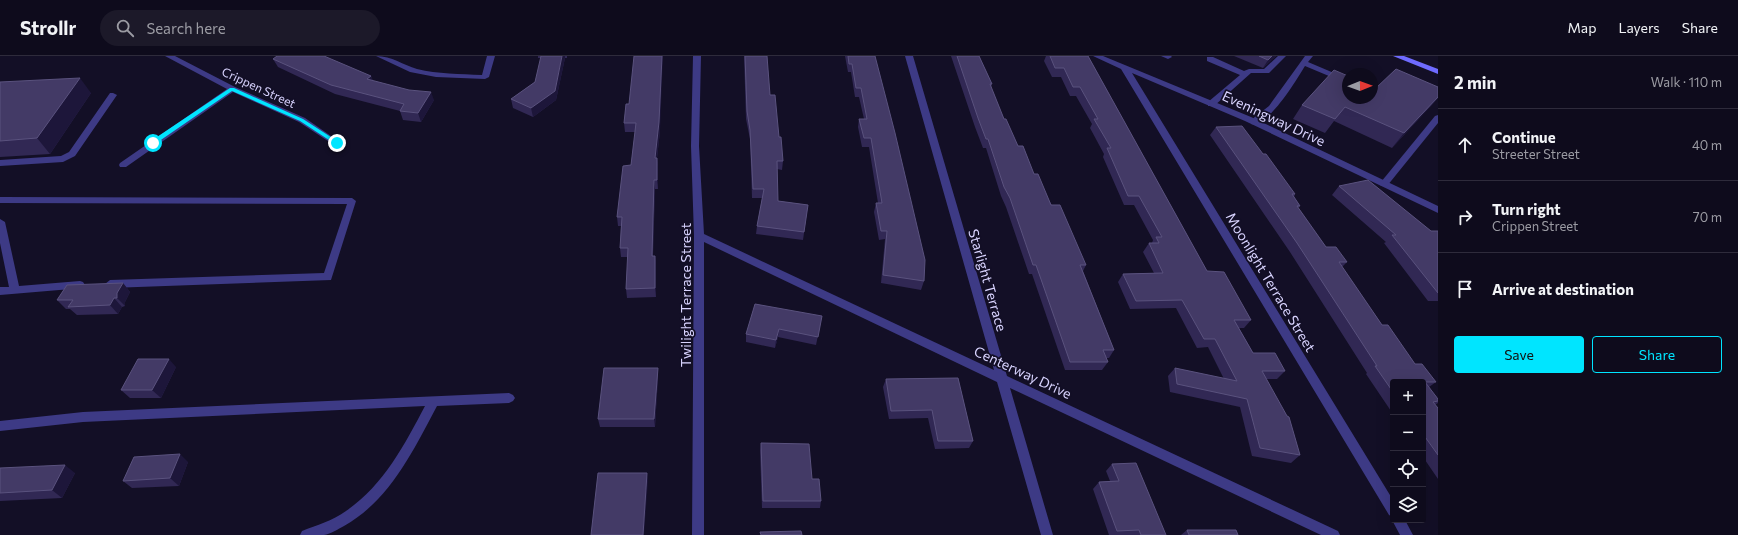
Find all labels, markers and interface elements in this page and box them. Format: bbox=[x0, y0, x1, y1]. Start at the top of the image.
search box bbox=[100, 10, 380, 46]
text: Strollr bbox=[20, 16, 76, 39]
icon: search bbox=[114, 17, 136, 39]
text: Search here bbox=[146, 19, 226, 37]
text: Map bbox=[1568, 19, 1596, 36]
text: Layers bbox=[1618, 19, 1660, 36]
text: Share bbox=[1682, 19, 1718, 36]
street label: Crippen Street bbox=[220, 64, 298, 110]
north arrow bbox=[1342, 68, 1378, 104]
text: 2 min bbox=[1454, 72, 1496, 93]
text: Walk · 110 m bbox=[1651, 74, 1722, 90]
street label: Eveningway Drive bbox=[1220, 87, 1328, 149]
text: Continue bbox=[1492, 128, 1556, 146]
route start bbox=[144, 134, 162, 152]
route end bbox=[328, 134, 346, 152]
icon: ahead bbox=[1454, 134, 1476, 156]
text: 40 m bbox=[1692, 137, 1722, 153]
text: Streeter Street bbox=[1492, 146, 1580, 162]
text: Turn right bbox=[1492, 200, 1561, 218]
icon: right bbox=[1454, 206, 1476, 228]
street label: Moonlight Terrace Street bbox=[1223, 209, 1319, 355]
text: 70 m bbox=[1693, 209, 1722, 225]
text: Crippen Street bbox=[1492, 218, 1578, 234]
street label: Twilight Terrace Street bbox=[677, 223, 694, 367]
street label: Starlight Terrace bbox=[965, 227, 1011, 333]
icon: arrive bbox=[1454, 278, 1476, 300]
text: Arrive at destination bbox=[1492, 280, 1634, 298]
button: Save bbox=[1454, 336, 1584, 373]
button: Share bbox=[1592, 336, 1722, 373]
street label: Centerway Drive bbox=[972, 342, 1074, 402]
map controls bbox=[1390, 379, 1426, 523]
button: + bbox=[1390, 379, 1426, 415]
button: − bbox=[1390, 415, 1426, 451]
button: locate bbox=[1390, 451, 1426, 487]
button: layers bbox=[1390, 487, 1426, 523]

